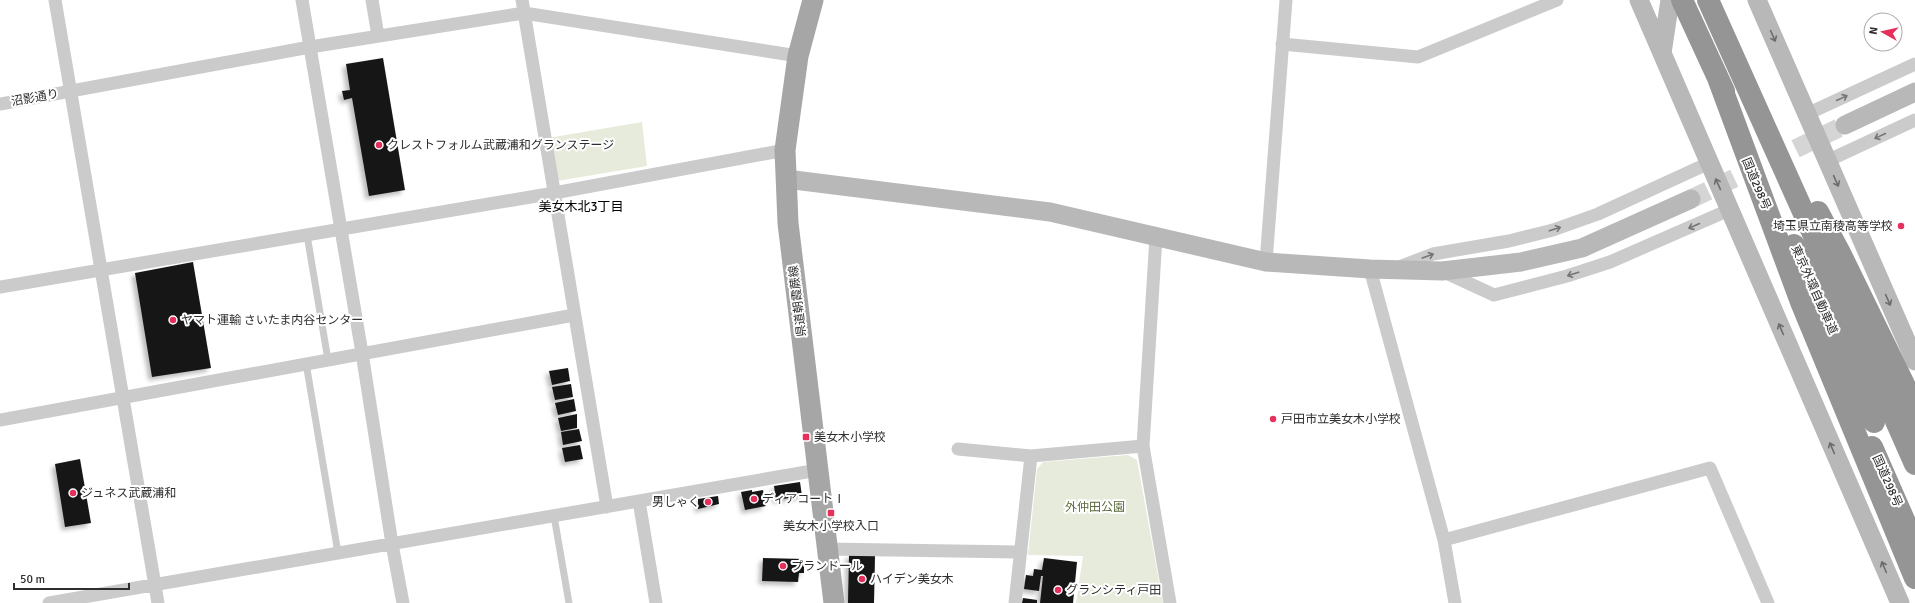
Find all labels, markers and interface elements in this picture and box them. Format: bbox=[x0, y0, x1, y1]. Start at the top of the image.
north arrow bbox=[1863, 12, 1903, 52]
text: N bbox=[1867, 26, 1881, 35]
one-way arrow bbox=[1770, 29, 1777, 41]
street label: 沼影通り bbox=[10, 86, 60, 110]
one-way arrow bbox=[1836, 94, 1848, 101]
one-way arrow bbox=[1874, 133, 1886, 140]
place label: クレストフォルム武蔵浦和グランステージ bbox=[387, 138, 614, 153]
marker: クレストフォルム武蔵浦和グランステージ bbox=[374, 140, 384, 150]
street label: 国道298号 bbox=[1738, 156, 1774, 212]
one-way arrow bbox=[1833, 174, 1840, 186]
one-way arrow bbox=[1714, 178, 1721, 190]
district label: 美女木北3丁目 bbox=[538, 199, 624, 215]
place label: 埼玉県立南稜高等学校 bbox=[1773, 219, 1893, 234]
marker: 埼玉県立南稜高等学校 bbox=[1896, 221, 1906, 231]
one-way arrow bbox=[1688, 223, 1700, 231]
one-way arrow bbox=[1548, 225, 1561, 232]
street label: 東京外環自動車道 bbox=[1788, 243, 1840, 337]
one-way arrow bbox=[1421, 252, 1434, 259]
street label: 県道朝霞蕨線 bbox=[786, 264, 810, 338]
one-way arrow bbox=[1567, 271, 1580, 278]
one-way arrow bbox=[1885, 293, 1892, 305]
place label: ヤマト運輸 さいたま内谷センター bbox=[181, 313, 363, 328]
marker: ヤマト運輸 さいたま内谷センター bbox=[168, 315, 178, 325]
one-way arrow bbox=[1776, 323, 1784, 335]
place label: 戸田市立美女木小学校 bbox=[1281, 412, 1401, 427]
marker: 戸田市立美女木小学校 bbox=[1268, 414, 1278, 424]
place label: 美女木小学校 bbox=[814, 430, 886, 445]
marker: 美女木小学校 bbox=[801, 432, 811, 442]
one-way arrow bbox=[1828, 442, 1836, 454]
street label: 国道298号 bbox=[1869, 453, 1905, 509]
place label: ジュネス武蔵浦和 bbox=[81, 486, 176, 501]
marker: ジュネス武蔵浦和 bbox=[68, 488, 78, 498]
place label: ディアコートⅠ bbox=[762, 492, 845, 507]
marker: ディアコートⅠ bbox=[749, 494, 759, 504]
place label: 男しゃく bbox=[652, 495, 700, 510]
marker: 男しゃく bbox=[703, 497, 713, 507]
park label: 外仲田公園 bbox=[1065, 500, 1125, 515]
marker: 美女木小学校入口 bbox=[826, 508, 836, 518]
place label: 美女木小学校入口 bbox=[783, 519, 879, 534]
place label: プランドール bbox=[791, 559, 863, 574]
marker: プランドール bbox=[778, 561, 788, 571]
one-way arrow bbox=[1880, 562, 1887, 574]
scale bar bbox=[14, 565, 129, 591]
text: 50 m bbox=[20, 572, 45, 587]
place label: ハイデン美女木 bbox=[870, 572, 954, 587]
marker: ハイデン美女木 bbox=[857, 574, 867, 584]
place label: グランシティ戸田 bbox=[1066, 583, 1161, 598]
marker: グランシティ戸田 bbox=[1053, 585, 1063, 595]

